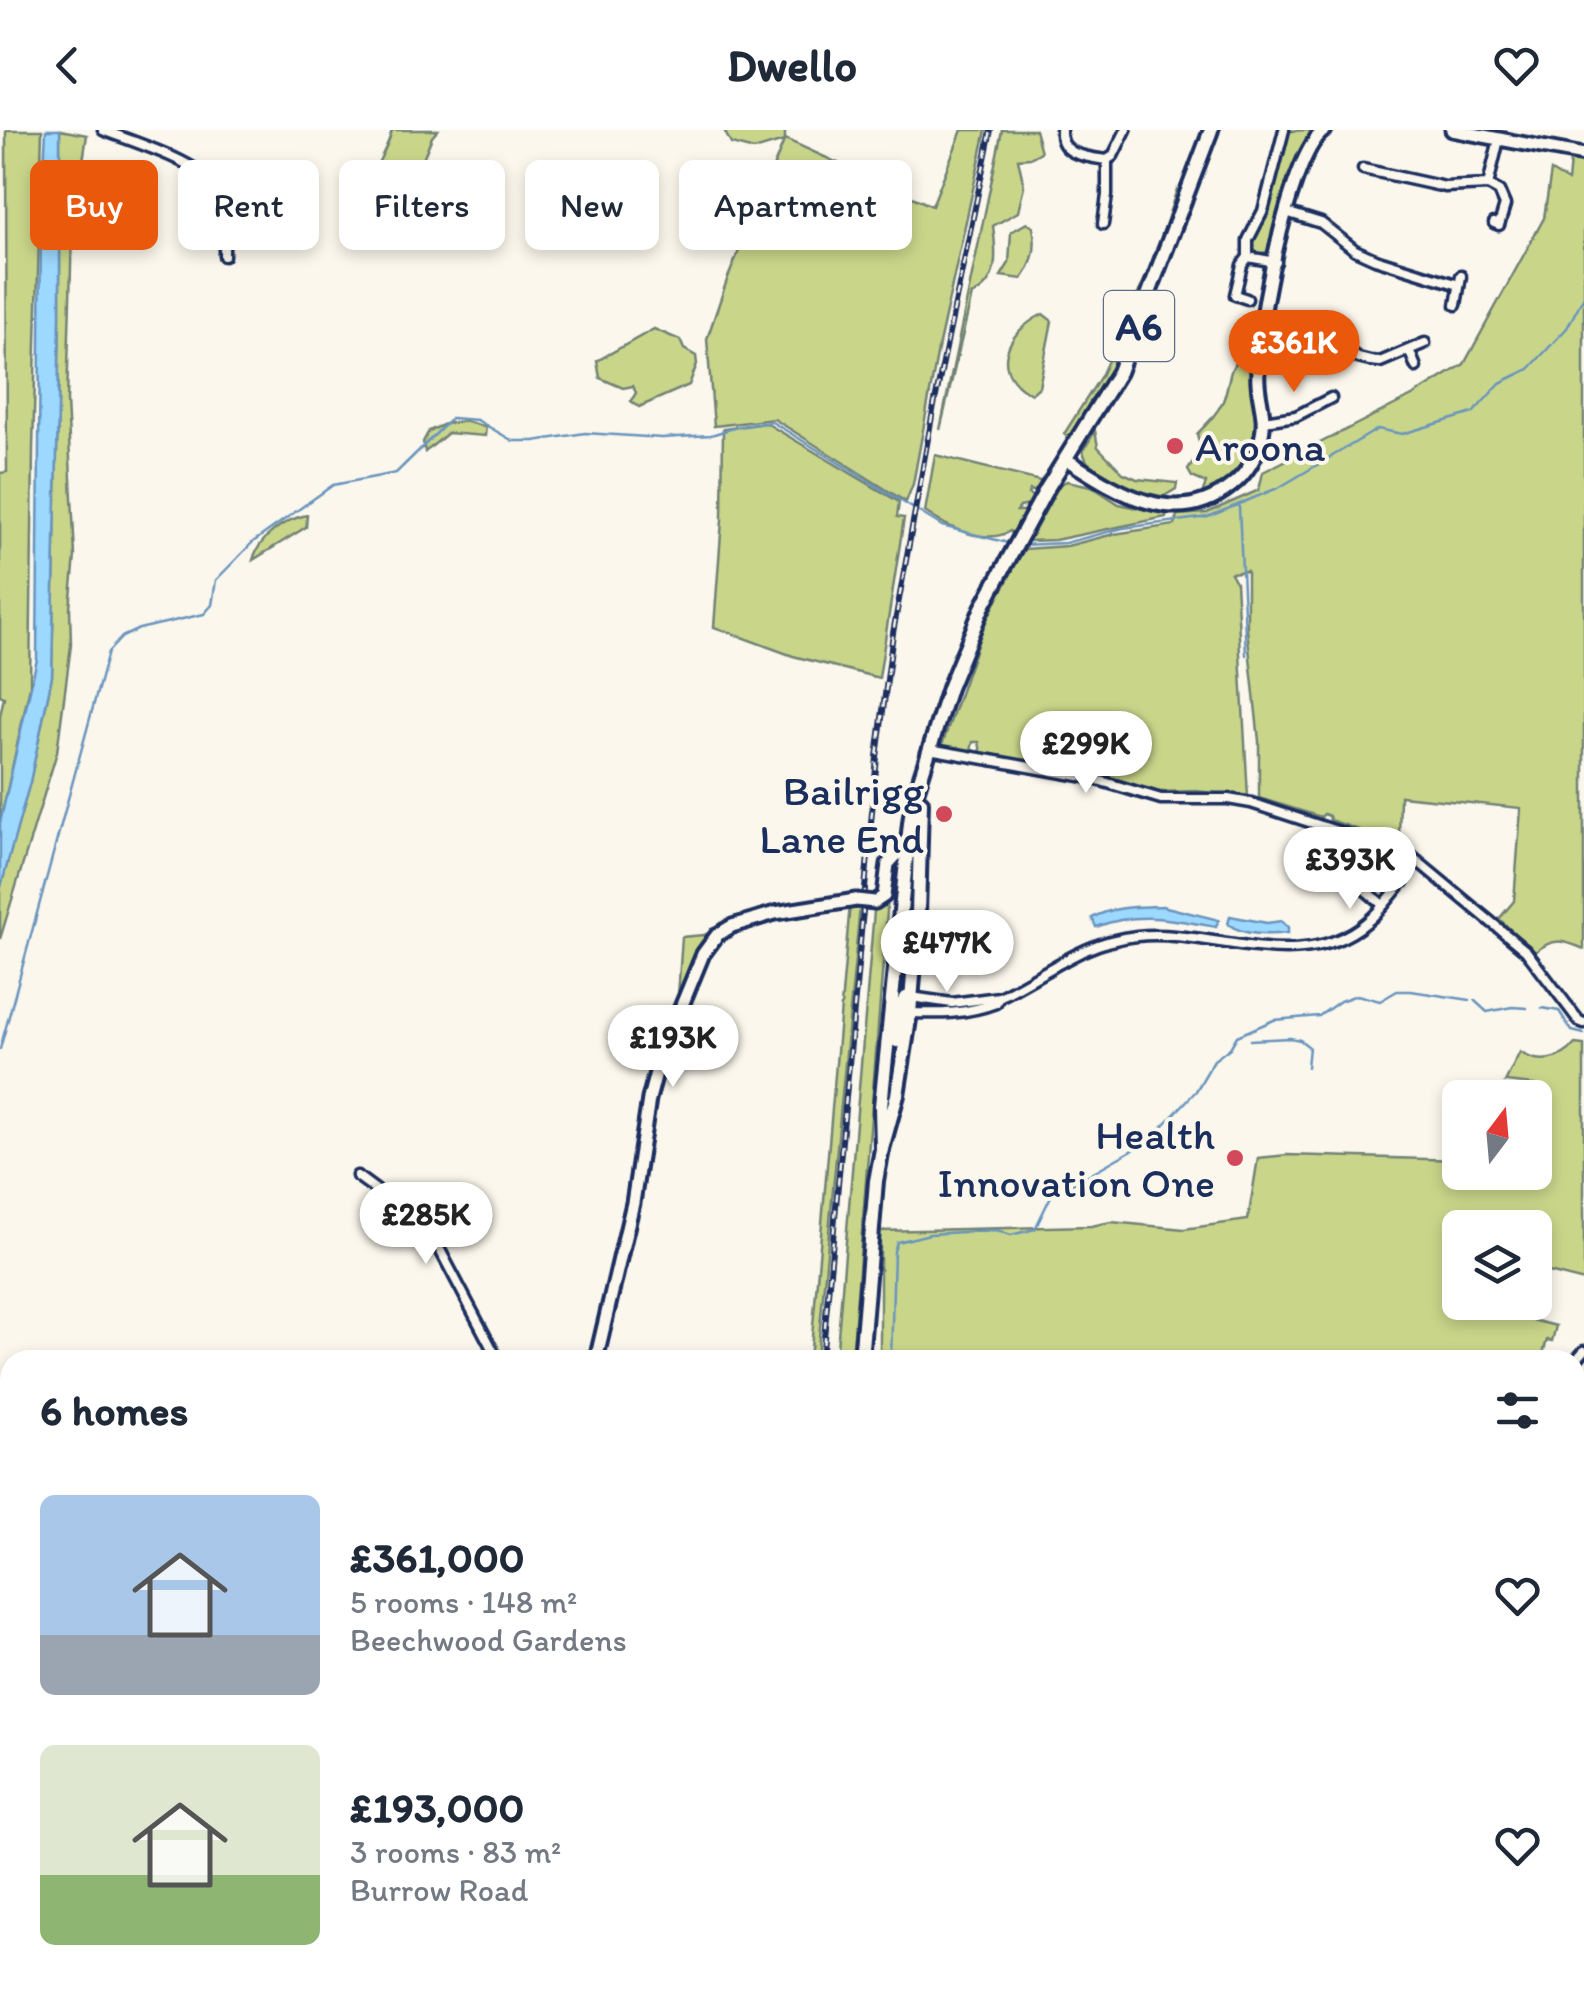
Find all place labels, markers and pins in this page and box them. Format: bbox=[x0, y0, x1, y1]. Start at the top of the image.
pin: £361K bbox=[1224, 310, 1364, 395]
place label: Aroona bbox=[1195, 421, 1326, 472]
marker: Aroona bbox=[1164, 435, 1186, 457]
pin: £299K bbox=[1016, 711, 1156, 796]
place label: Bailrigg Lane End bbox=[759, 765, 924, 864]
marker: Bailrigg Lane End bbox=[933, 803, 955, 825]
pin: £393K bbox=[1280, 827, 1420, 912]
pin: £477K bbox=[877, 910, 1017, 995]
pin: £193K bbox=[603, 1005, 743, 1090]
place label: Health Innovation One bbox=[938, 1109, 1215, 1208]
marker: Health Innovation One bbox=[1224, 1147, 1246, 1169]
pin: £285K bbox=[356, 1182, 496, 1267]

